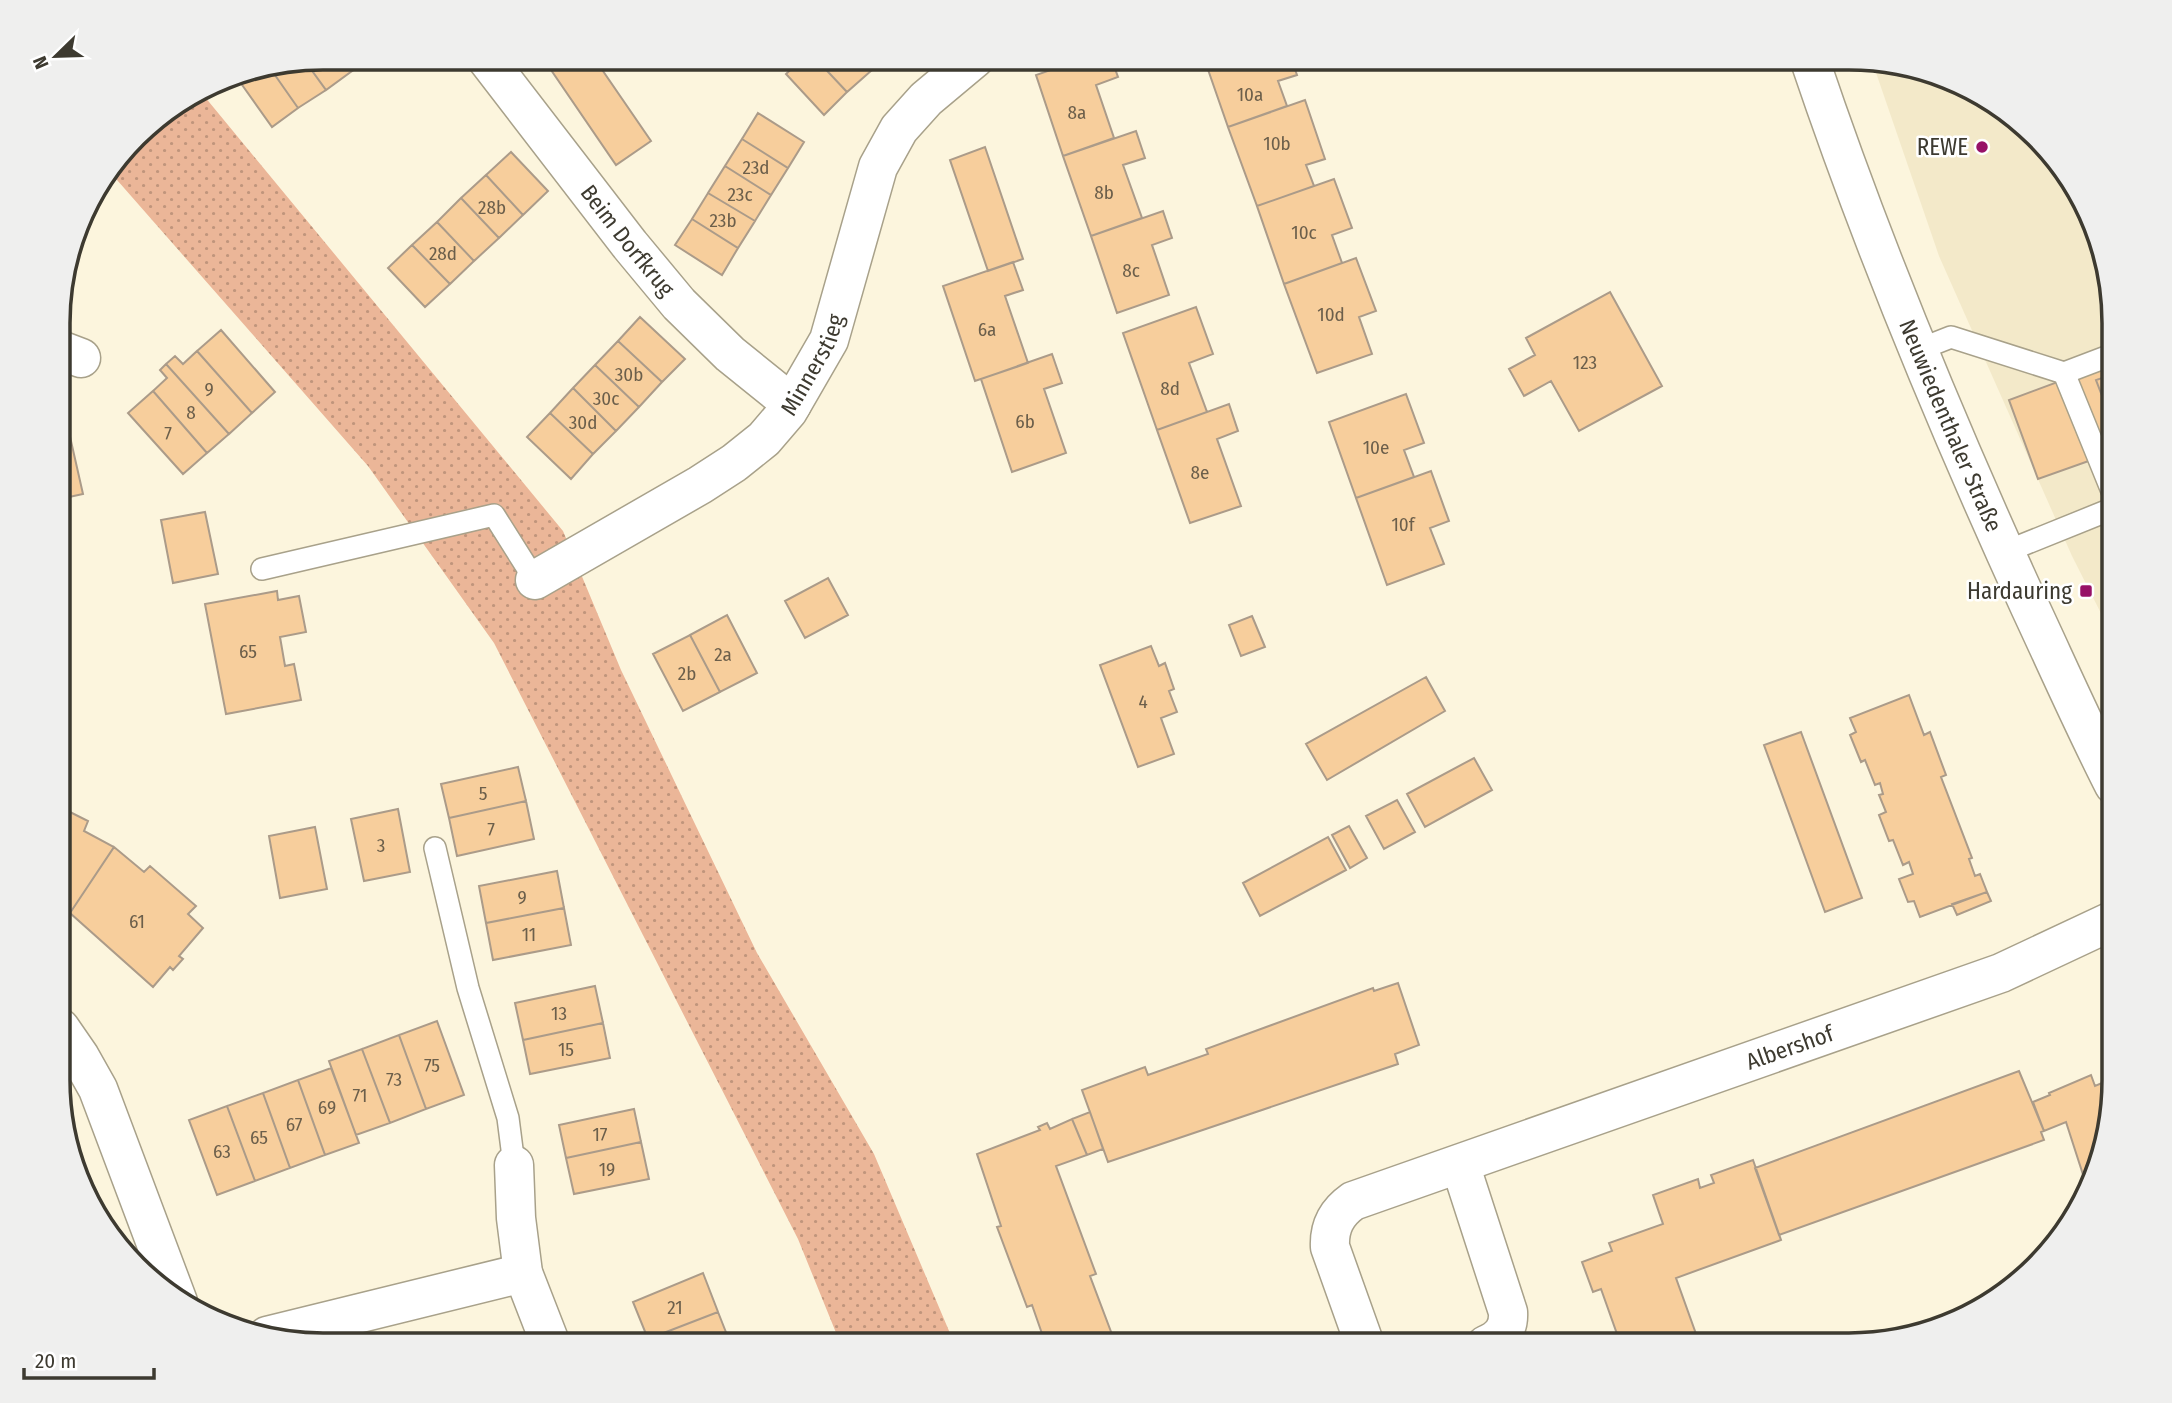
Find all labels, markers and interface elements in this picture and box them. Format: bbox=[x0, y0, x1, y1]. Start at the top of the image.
north arrow bbox=[21, 21, 91, 91]
text: N bbox=[28, 53, 54, 72]
house number: 10a bbox=[1237, 83, 1263, 106]
house number: 8a bbox=[1068, 101, 1086, 124]
house number: 10b bbox=[1263, 132, 1291, 155]
place label: REWE bbox=[1917, 133, 1968, 161]
marker: REWE bbox=[1974, 139, 1990, 155]
house number: 23d bbox=[742, 156, 770, 179]
street label: Beim Dorfkrug bbox=[575, 179, 681, 302]
house number: 8b bbox=[1094, 181, 1114, 204]
house number: 23c bbox=[727, 183, 753, 206]
house number: 28b bbox=[478, 196, 506, 219]
house number: 23b bbox=[709, 209, 737, 232]
house number: 10c bbox=[1291, 221, 1317, 244]
house number: 28d bbox=[429, 242, 457, 265]
house number: 8c bbox=[1122, 259, 1140, 282]
house number: 10d bbox=[1317, 303, 1345, 326]
street label: Minnerstieg bbox=[775, 311, 850, 420]
street label: Neuwiedenthaler Straße bbox=[1893, 315, 2008, 536]
house number: 6a bbox=[978, 318, 996, 341]
house number: 123 bbox=[1573, 351, 1597, 374]
house number: 30b bbox=[615, 363, 643, 386]
house number: 8d bbox=[1160, 377, 1180, 400]
house number: 9 bbox=[204, 378, 214, 401]
house number: 30c bbox=[593, 387, 619, 410]
house number: 8 bbox=[186, 401, 196, 424]
house number: 6b bbox=[1015, 410, 1035, 433]
house number: 30d bbox=[569, 411, 597, 434]
house number: 7 bbox=[164, 422, 172, 445]
house number: 10e bbox=[1363, 436, 1389, 459]
house number: 8e bbox=[1191, 461, 1209, 484]
house number: 10f bbox=[1391, 513, 1416, 536]
place label: Hardauring bbox=[1967, 577, 2072, 605]
marker: Hardauring bbox=[2078, 583, 2094, 599]
house number: 65 bbox=[239, 640, 257, 663]
house number: 2a bbox=[714, 643, 732, 666]
house number: 2b bbox=[678, 662, 696, 685]
house number: 4 bbox=[1138, 690, 1148, 713]
house number: 5 bbox=[479, 782, 487, 805]
house number: 7 bbox=[487, 818, 495, 841]
house number: 3 bbox=[377, 834, 385, 857]
house number: 9 bbox=[517, 886, 527, 909]
house number: 61 bbox=[129, 910, 145, 933]
house number: 11 bbox=[522, 923, 536, 946]
house number: 13 bbox=[551, 1002, 567, 1025]
street label: Albershof bbox=[1742, 1018, 1839, 1076]
house number: 15 bbox=[558, 1038, 574, 1061]
house number: 75 bbox=[424, 1054, 440, 1077]
house number: 73 bbox=[386, 1068, 402, 1091]
house number: 71 bbox=[353, 1084, 367, 1107]
house number: 69 bbox=[318, 1096, 336, 1119]
house number: 67 bbox=[286, 1113, 303, 1136]
house number: 17 bbox=[592, 1123, 608, 1146]
house number: 65 bbox=[250, 1126, 268, 1149]
house number: 63 bbox=[213, 1140, 231, 1163]
house number: 19 bbox=[599, 1158, 615, 1181]
house number: 21 bbox=[667, 1296, 683, 1319]
scale bar bbox=[24, 1336, 154, 1380]
text: 20 m bbox=[35, 1348, 76, 1374]

